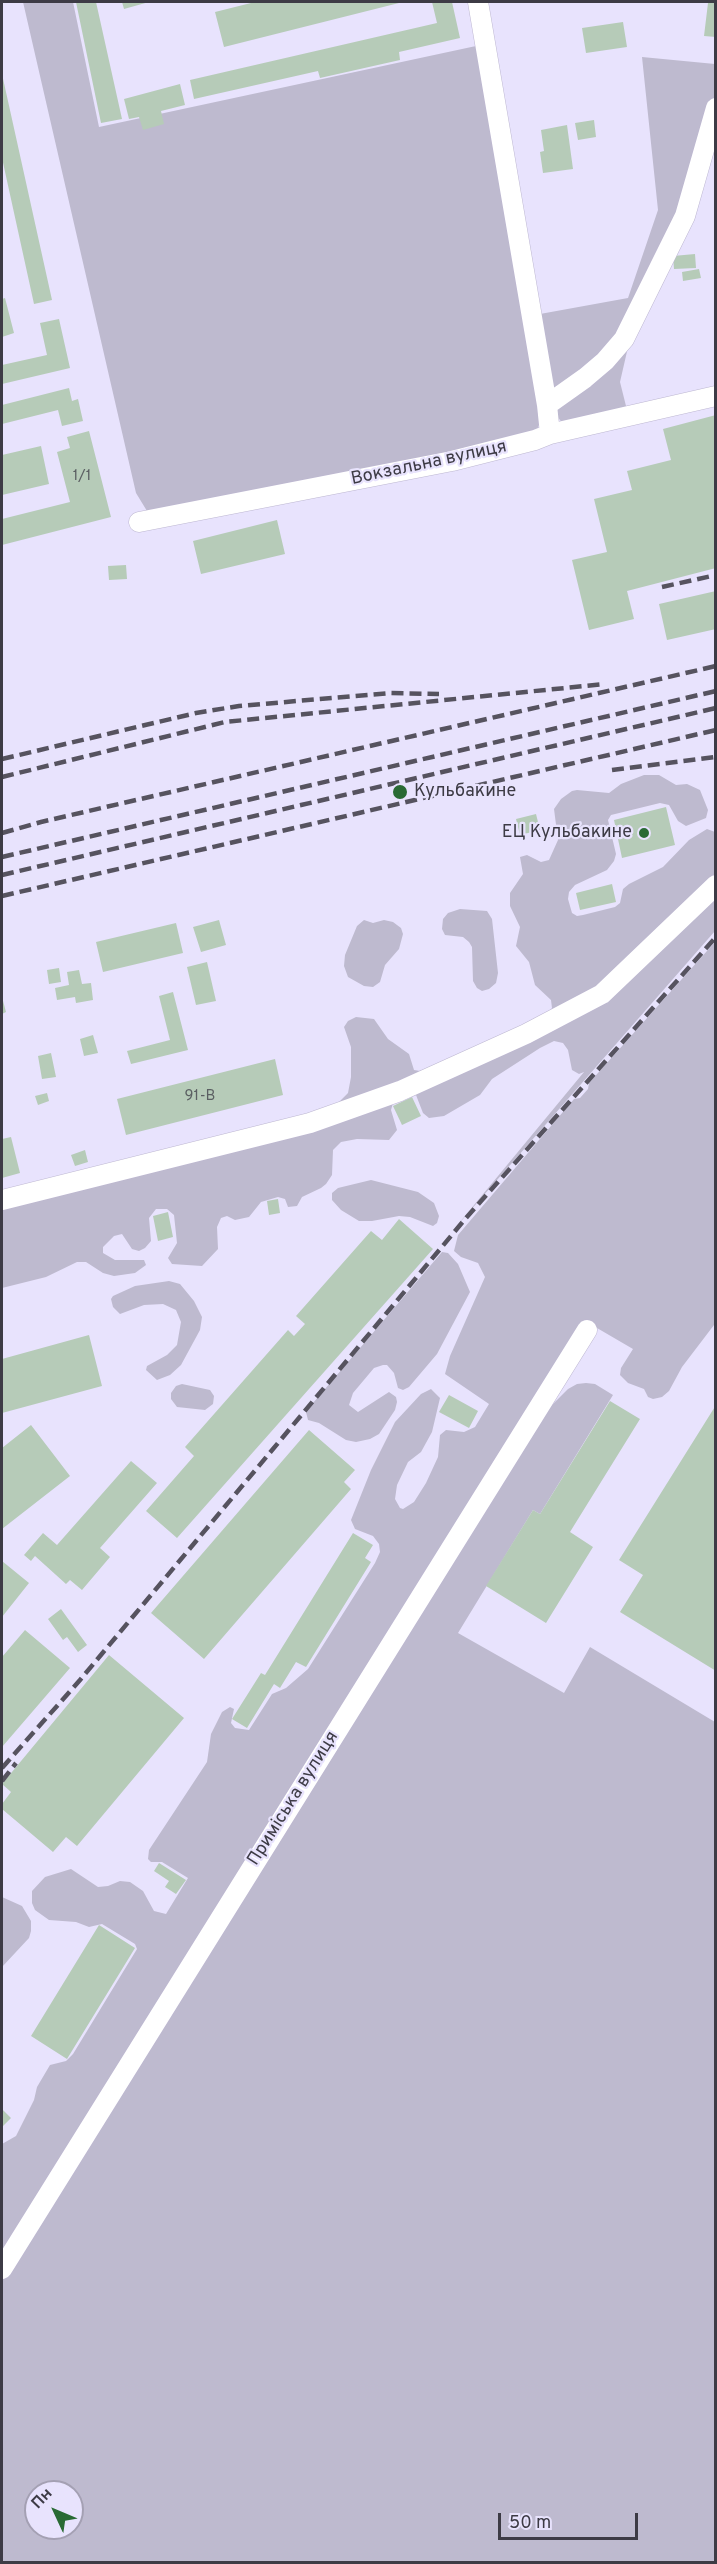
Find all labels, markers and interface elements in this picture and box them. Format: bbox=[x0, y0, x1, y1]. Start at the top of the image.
street label: Вокзальна вулиця bbox=[349, 437, 509, 491]
house number: 1/1 bbox=[73, 468, 91, 486]
place label: Кульбакине bbox=[414, 781, 516, 803]
marker: Кульбакине bbox=[391, 783, 409, 801]
place label: ЕЦ Кульбакине bbox=[502, 822, 632, 844]
marker: ЕЦ Кульбакине bbox=[637, 826, 651, 840]
house number: 91-В bbox=[185, 1088, 215, 1106]
street label: Приміська вулиця bbox=[244, 1728, 344, 1870]
north arrow bbox=[24, 2480, 84, 2540]
text: Пн bbox=[28, 2484, 57, 2514]
scale bar bbox=[501, 2501, 640, 2539]
text: 50 m bbox=[509, 2512, 551, 2535]

